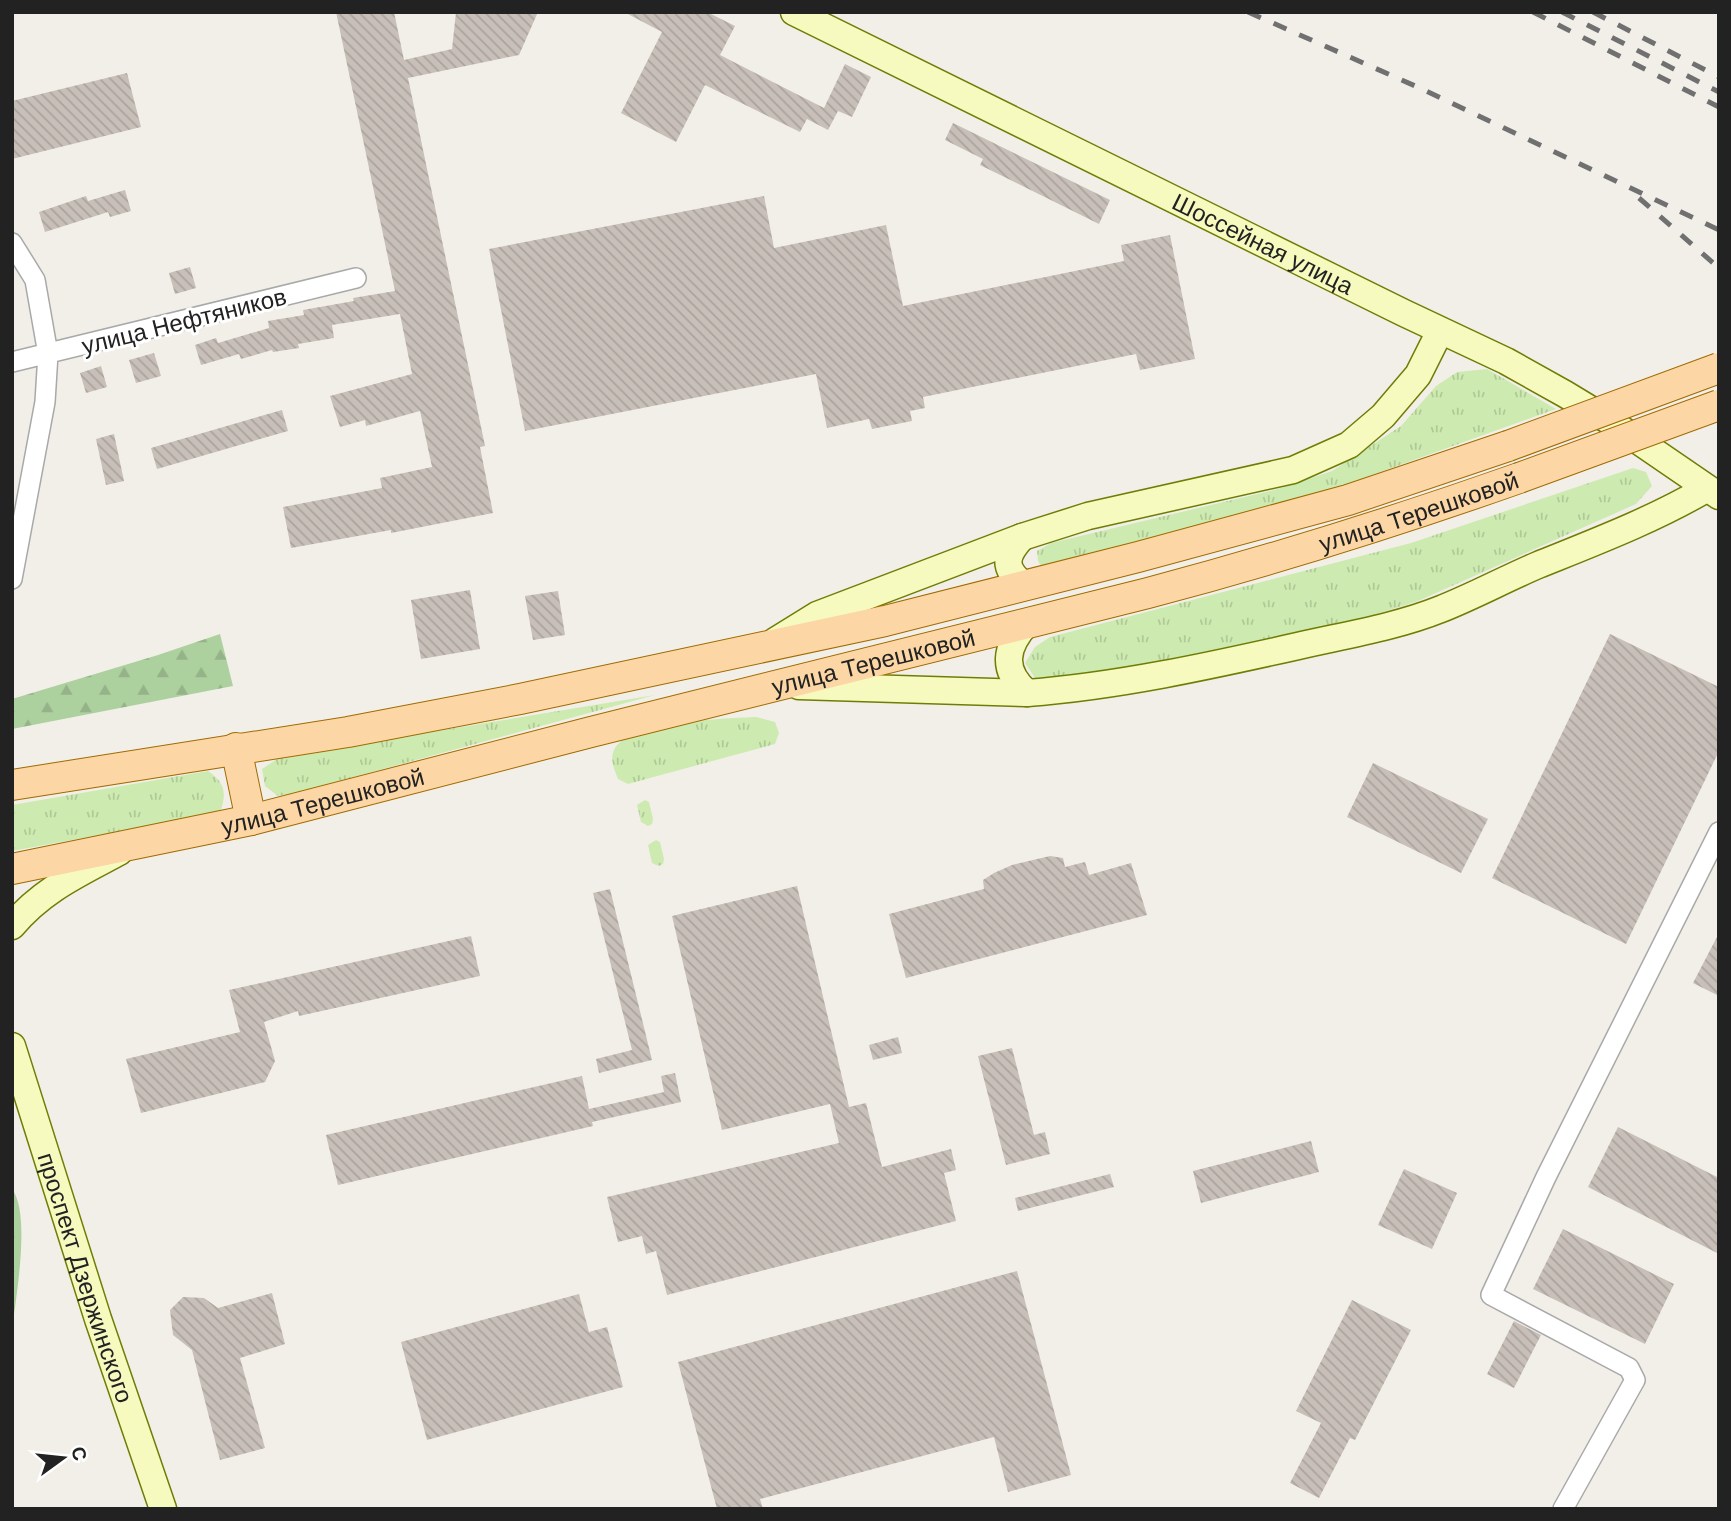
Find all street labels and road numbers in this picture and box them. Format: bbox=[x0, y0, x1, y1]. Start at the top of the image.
street label: Шоссейная улица bbox=[1167, 186, 1359, 301]
street label: улица Нефтяников bbox=[78, 281, 290, 361]
street label: улица Терешковой bbox=[1315, 464, 1523, 559]
street label: улица Терешковой bbox=[768, 621, 978, 702]
street label: улица Терешковой bbox=[218, 760, 427, 841]
street label: проспект Дзержинского bbox=[31, 1149, 141, 1407]

